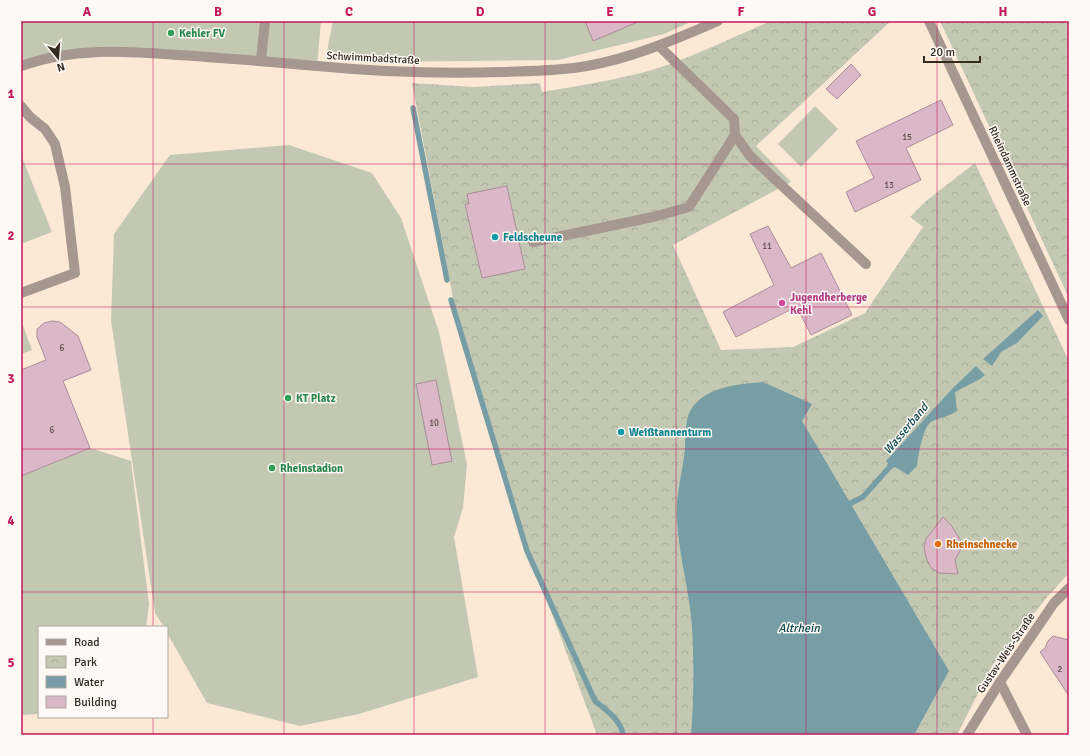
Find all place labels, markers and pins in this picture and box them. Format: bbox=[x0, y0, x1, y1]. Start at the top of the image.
place label: Kehler FV bbox=[179, 27, 226, 40]
marker: Kehler FV bbox=[166, 28, 176, 38]
place label: Feldscheune bbox=[503, 231, 563, 244]
marker: Feldscheune bbox=[490, 232, 500, 242]
place label: Jugendherberge Kehl bbox=[790, 291, 868, 317]
marker: Jugendherberge Kehl bbox=[777, 298, 787, 308]
place label: KT Platz bbox=[296, 392, 336, 405]
marker: KT Platz bbox=[283, 393, 293, 403]
place label: Weißtannenturm bbox=[629, 426, 711, 439]
marker: Weißtannenturm bbox=[616, 427, 626, 437]
place label: Rheinstadion bbox=[280, 462, 343, 475]
marker: Rheinstadion bbox=[267, 463, 277, 473]
place label: Rheinschnecke bbox=[946, 538, 1018, 551]
marker: Rheinschnecke bbox=[933, 539, 943, 549]

